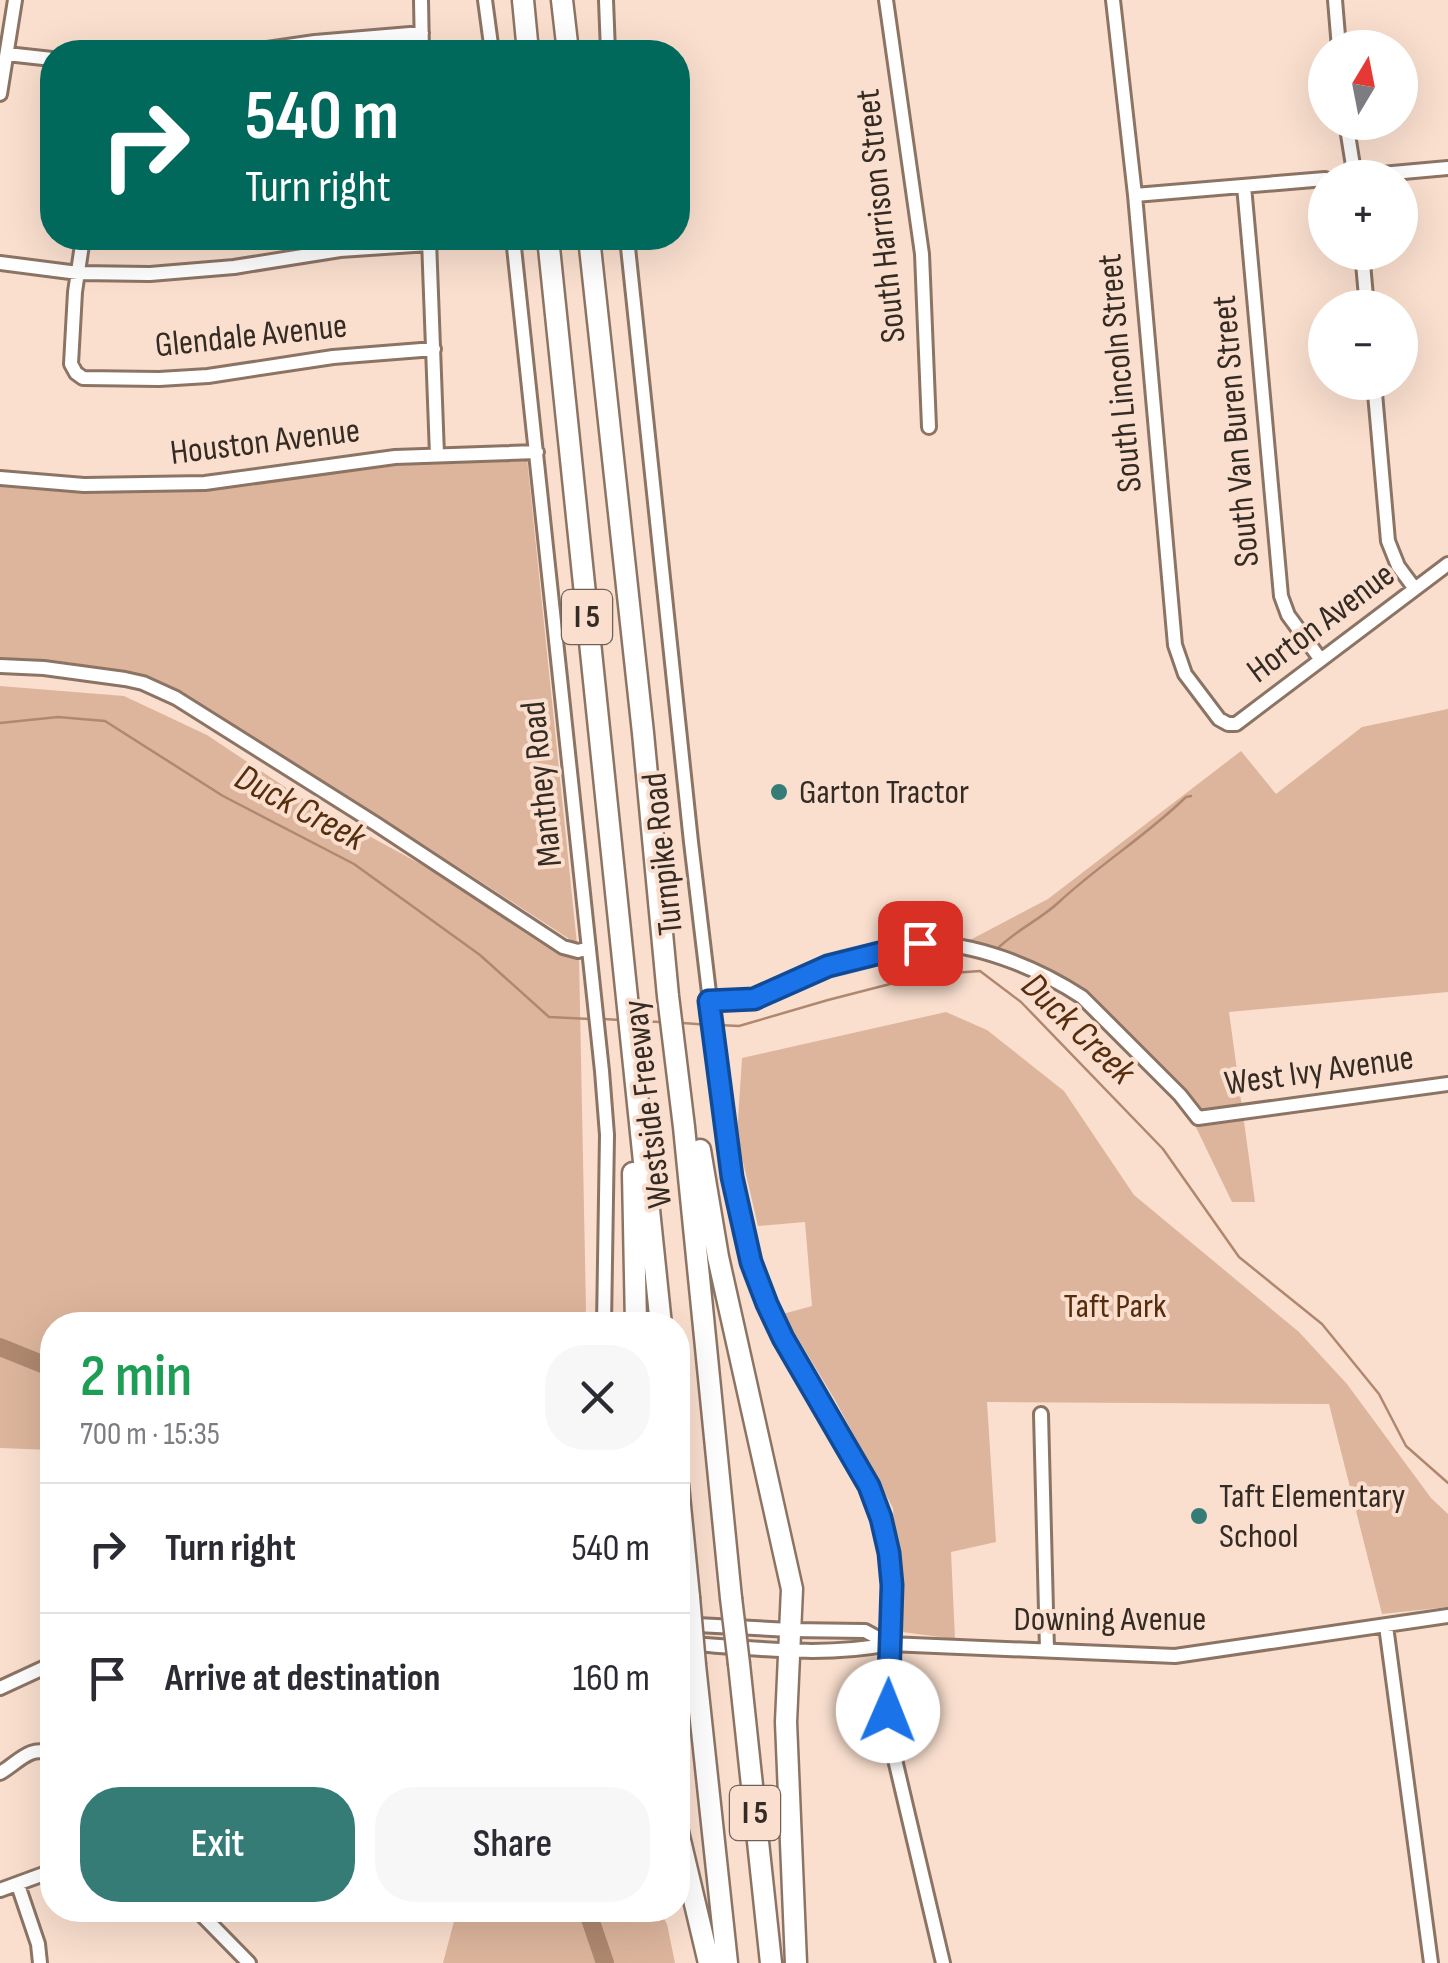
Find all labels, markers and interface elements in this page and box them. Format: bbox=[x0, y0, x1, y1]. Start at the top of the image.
north arrow bbox=[1308, 30, 1418, 140]
map controls bbox=[1308, 30, 1418, 400]
text: 540 m bbox=[245, 75, 399, 159]
icon: right bbox=[80, 80, 210, 210]
street label: South Harrison Street bbox=[846, 87, 916, 345]
text: Turn right bbox=[245, 160, 391, 215]
button: + bbox=[1308, 160, 1418, 270]
street label: South Lincoln Street bbox=[1088, 252, 1152, 494]
button: − bbox=[1308, 290, 1418, 400]
street label: South Van Buren Street bbox=[1203, 294, 1269, 568]
street label: Glendale Avenue bbox=[153, 305, 349, 367]
street label: Houston Avenue bbox=[168, 409, 362, 475]
street label: Horton Avenue bbox=[1239, 554, 1403, 692]
road number: I 5 bbox=[562, 590, 612, 644]
street label: Manthey Road bbox=[512, 699, 572, 869]
water label: Duck Creek bbox=[227, 755, 374, 862]
street label: Turnpike Road bbox=[633, 771, 693, 937]
place label: Garton Tractor bbox=[799, 771, 969, 814]
marker: Garton Tractor bbox=[768, 781, 790, 803]
pin bbox=[878, 901, 963, 986]
icon: arrive bbox=[893, 916, 948, 971]
water label: Duck Creek bbox=[1012, 964, 1146, 1095]
street label: Westside Freeway bbox=[614, 998, 682, 1210]
street label: West Ivy Avenue bbox=[1222, 1036, 1416, 1106]
park label: Taft Park bbox=[1064, 1285, 1167, 1328]
text: 2 min bbox=[80, 1341, 192, 1413]
button: close bbox=[545, 1345, 650, 1450]
text: 700 m · 15:35 bbox=[80, 1415, 220, 1454]
place label: Taft Elementary School bbox=[1219, 1475, 1405, 1558]
marker: Taft Elementary School bbox=[1188, 1505, 1210, 1527]
icon: right bbox=[80, 1521, 135, 1576]
text: Turn right bbox=[165, 1526, 296, 1571]
text: 540 m bbox=[571, 1526, 650, 1571]
street label: Downing Avenue bbox=[1014, 1598, 1206, 1641]
icon: arrive bbox=[80, 1651, 135, 1706]
text: Arrive at destination bbox=[165, 1656, 440, 1701]
text: 160 m bbox=[573, 1656, 650, 1701]
position arrow bbox=[836, 1659, 940, 1763]
road number: I 5 bbox=[730, 1786, 780, 1840]
button: Exit bbox=[80, 1787, 355, 1902]
button: Share bbox=[375, 1787, 650, 1902]

